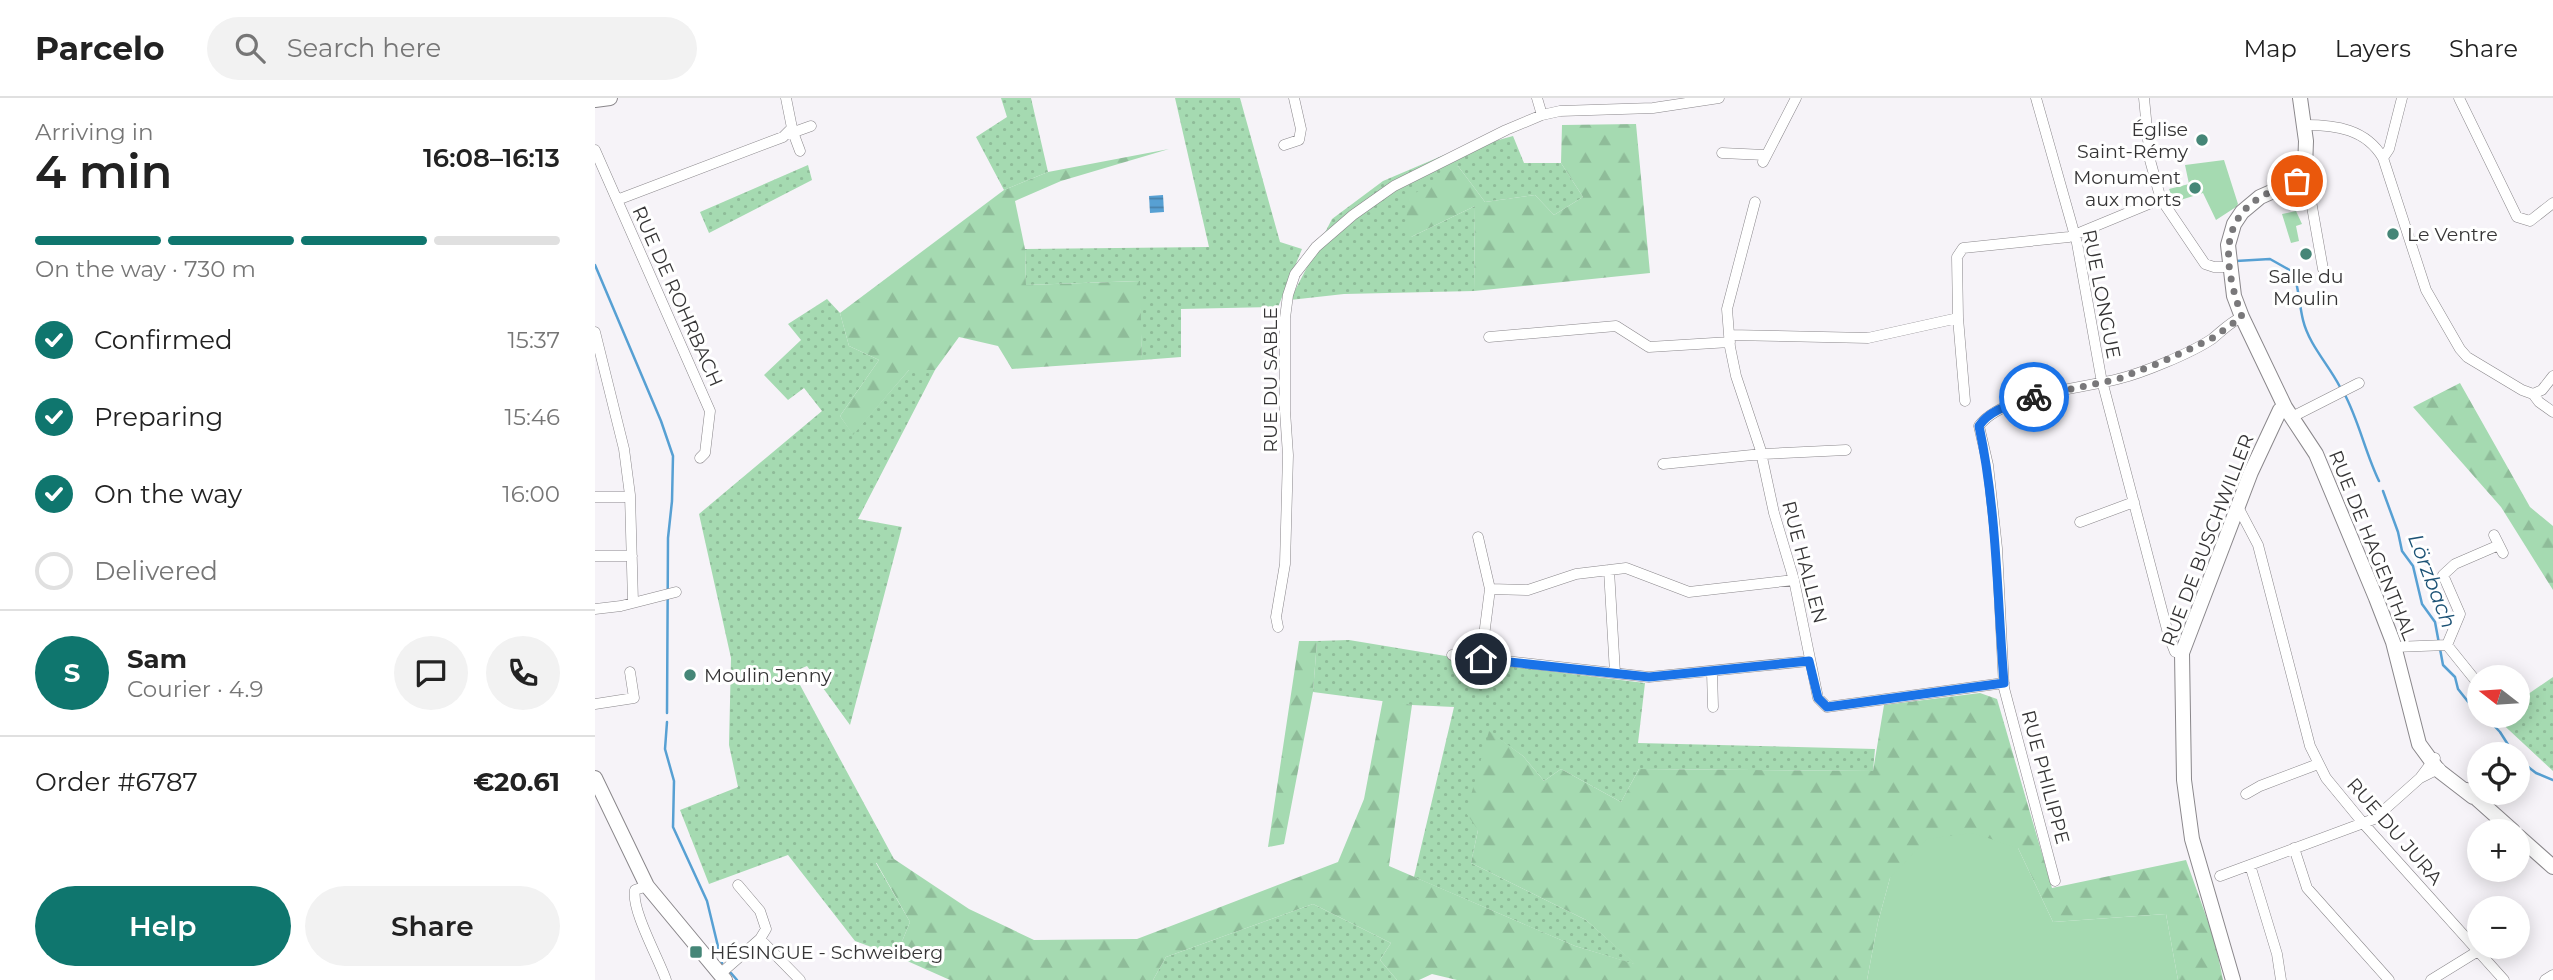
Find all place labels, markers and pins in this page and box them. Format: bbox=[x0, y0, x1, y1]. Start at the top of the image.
place label: Église Saint-Rémy bbox=[2077, 118, 2189, 163]
marker: Église Saint-Rémy bbox=[2194, 132, 2210, 148]
pin bbox=[2267, 151, 2327, 211]
place label: Monument aux morts bbox=[2073, 166, 2181, 211]
marker: Monument aux morts bbox=[2187, 180, 2203, 196]
place label: Le Ventre bbox=[2407, 223, 2498, 246]
marker: Le Ventre bbox=[2385, 226, 2401, 242]
marker: Salle du Moulin bbox=[2298, 246, 2314, 262]
place label: Salle du Moulin bbox=[2268, 265, 2344, 310]
pin bbox=[1451, 629, 1511, 689]
place label: Moulin Jenny bbox=[704, 664, 832, 687]
marker: Moulin Jenny bbox=[682, 667, 698, 683]
place label: HÉSINGUE - Schweiberg bbox=[710, 941, 943, 964]
marker: HÉSINGUE - Schweiberg bbox=[688, 944, 704, 960]

